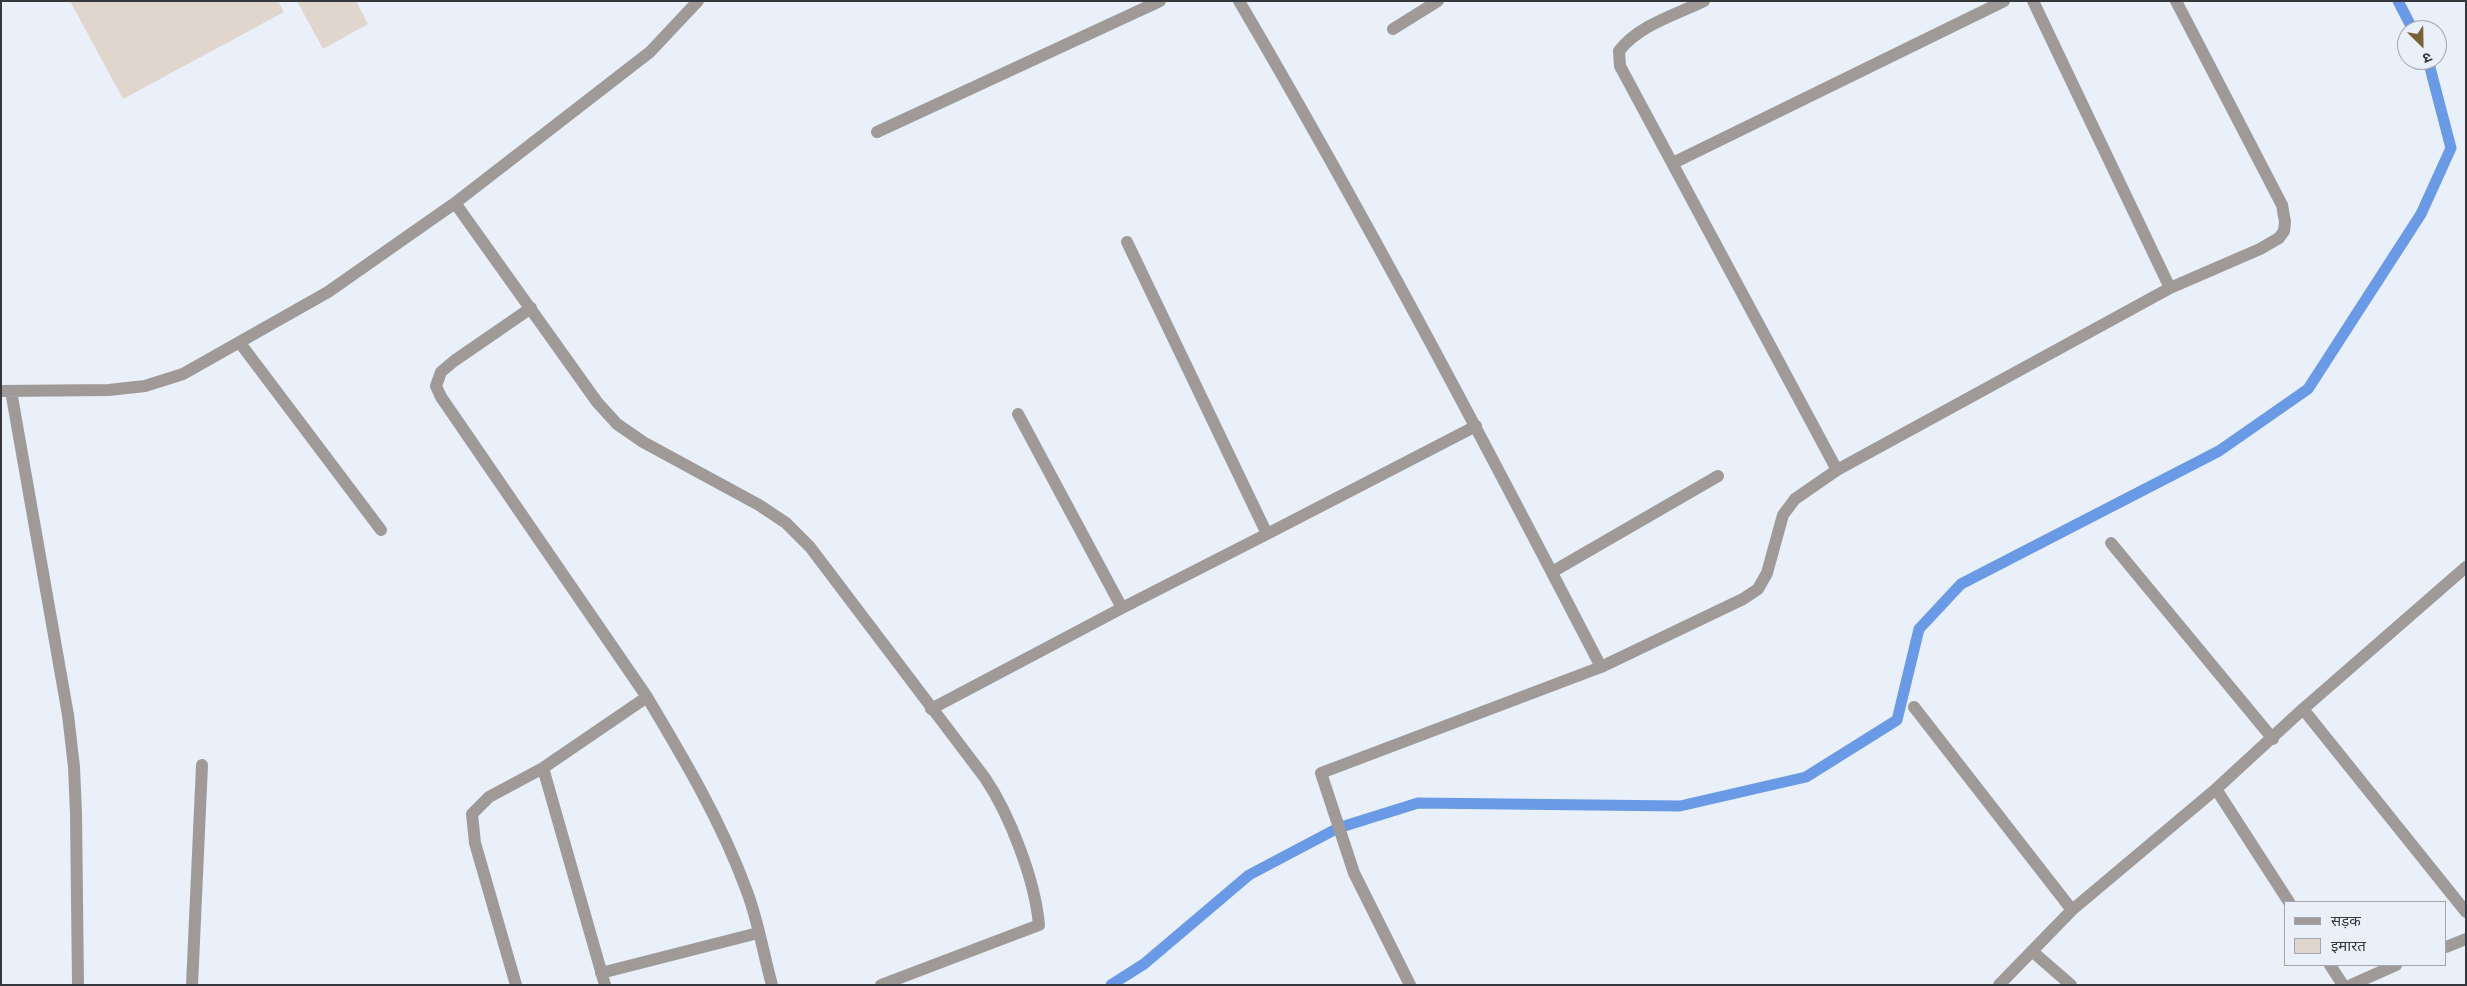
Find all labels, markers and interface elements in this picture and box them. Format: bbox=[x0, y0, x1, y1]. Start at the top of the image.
north arrow bbox=[2397, 20, 2447, 70]
text: उ bbox=[2420, 48, 2435, 69]
legend bbox=[2284, 901, 2447, 966]
text: सड़क bbox=[2331, 910, 2361, 931]
text: इमारत bbox=[2331, 935, 2366, 956]

